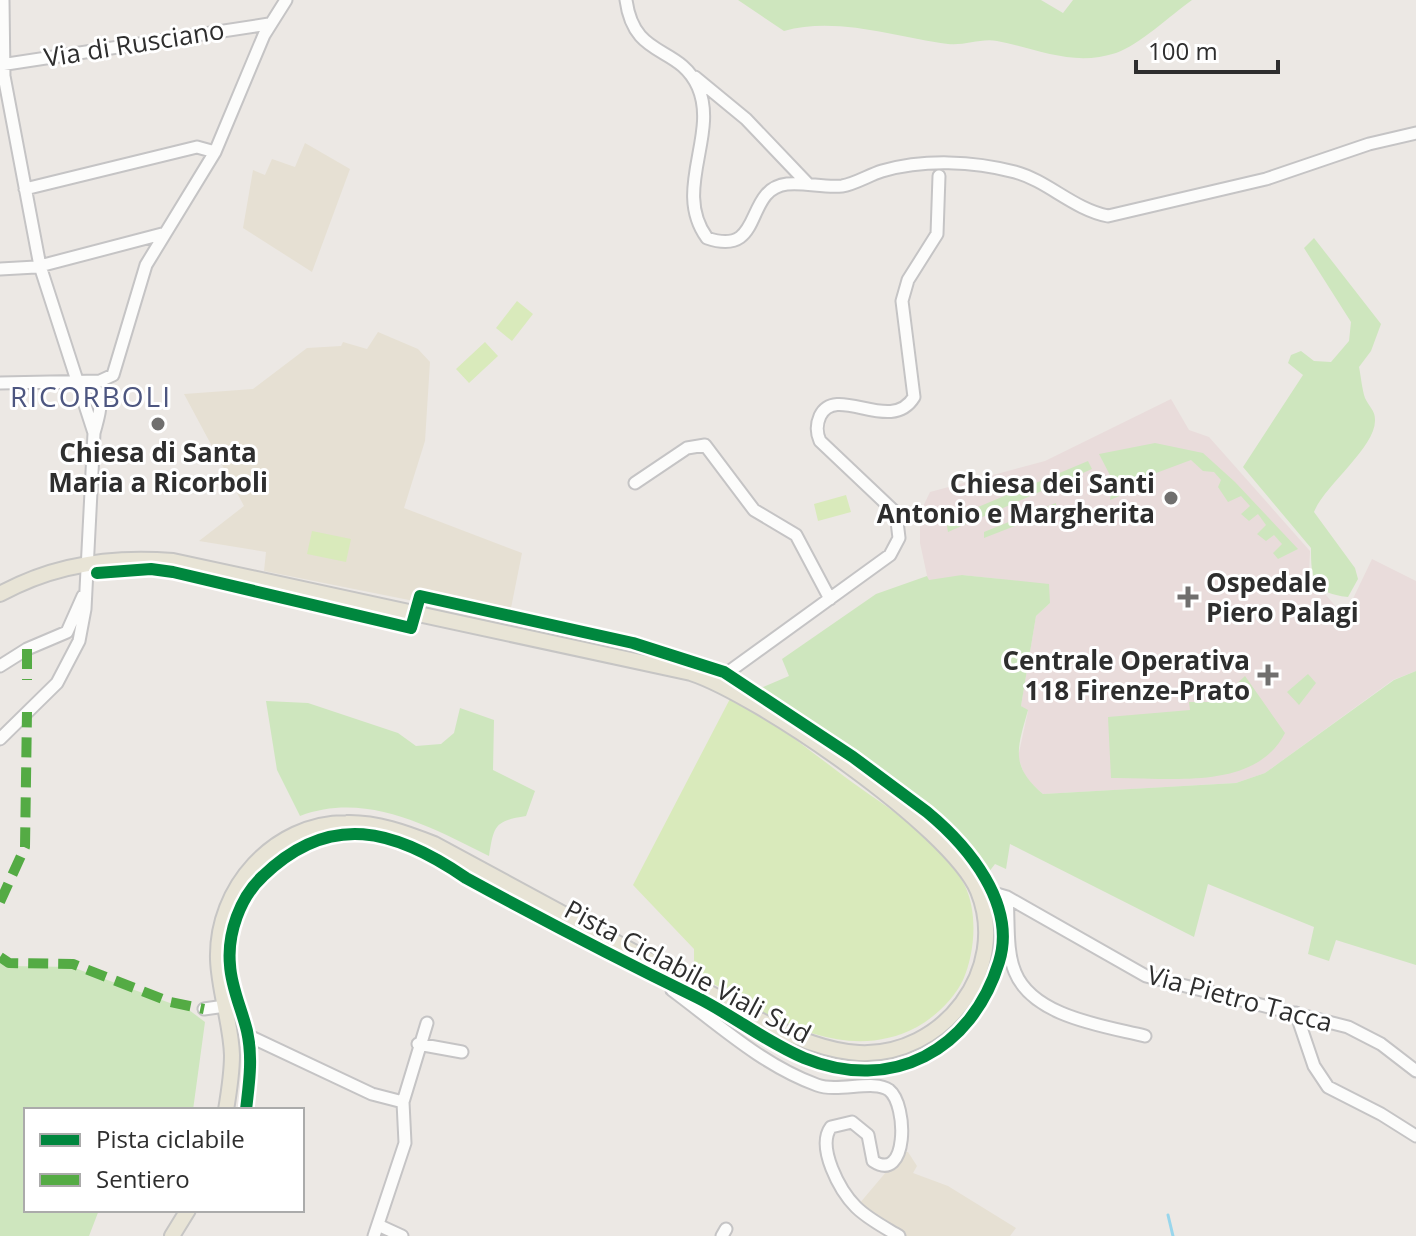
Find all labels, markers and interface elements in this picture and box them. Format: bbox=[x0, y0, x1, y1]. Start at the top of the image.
street label: Via di Rusciano bbox=[41, 11, 227, 75]
scale bar bbox=[1136, 24, 1278, 74]
text: 100 m bbox=[1148, 34, 1218, 67]
district label: RICORBOLI bbox=[10, 377, 172, 415]
marker: Chiesa di Santa Maria a Ricorboli bbox=[149, 415, 167, 433]
place label: Chiesa di Santa Maria a Ricorboli bbox=[48, 434, 268, 500]
place label: Chiesa dei Santi Antonio e Margherita bbox=[877, 465, 1155, 531]
marker: Chiesa dei Santi Antonio e Margherita bbox=[1162, 489, 1180, 507]
place label: Ospedale Piero Palagi bbox=[1206, 564, 1359, 630]
marker: Ospedale Piero Palagi bbox=[1177, 586, 1199, 608]
place label: Centrale Operativa 118 Firenze-Prato bbox=[1002, 642, 1250, 708]
marker: Centrale Operativa 118 Firenze-Prato bbox=[1257, 664, 1279, 686]
street label: Pista Ciclabile Viali Sud bbox=[558, 891, 818, 1051]
street label: Via Pietro Tacca bbox=[1143, 956, 1337, 1040]
legend bbox=[24, 1108, 304, 1212]
text: Pista ciclabile bbox=[96, 1122, 245, 1155]
text: Sentiero bbox=[96, 1162, 190, 1195]

